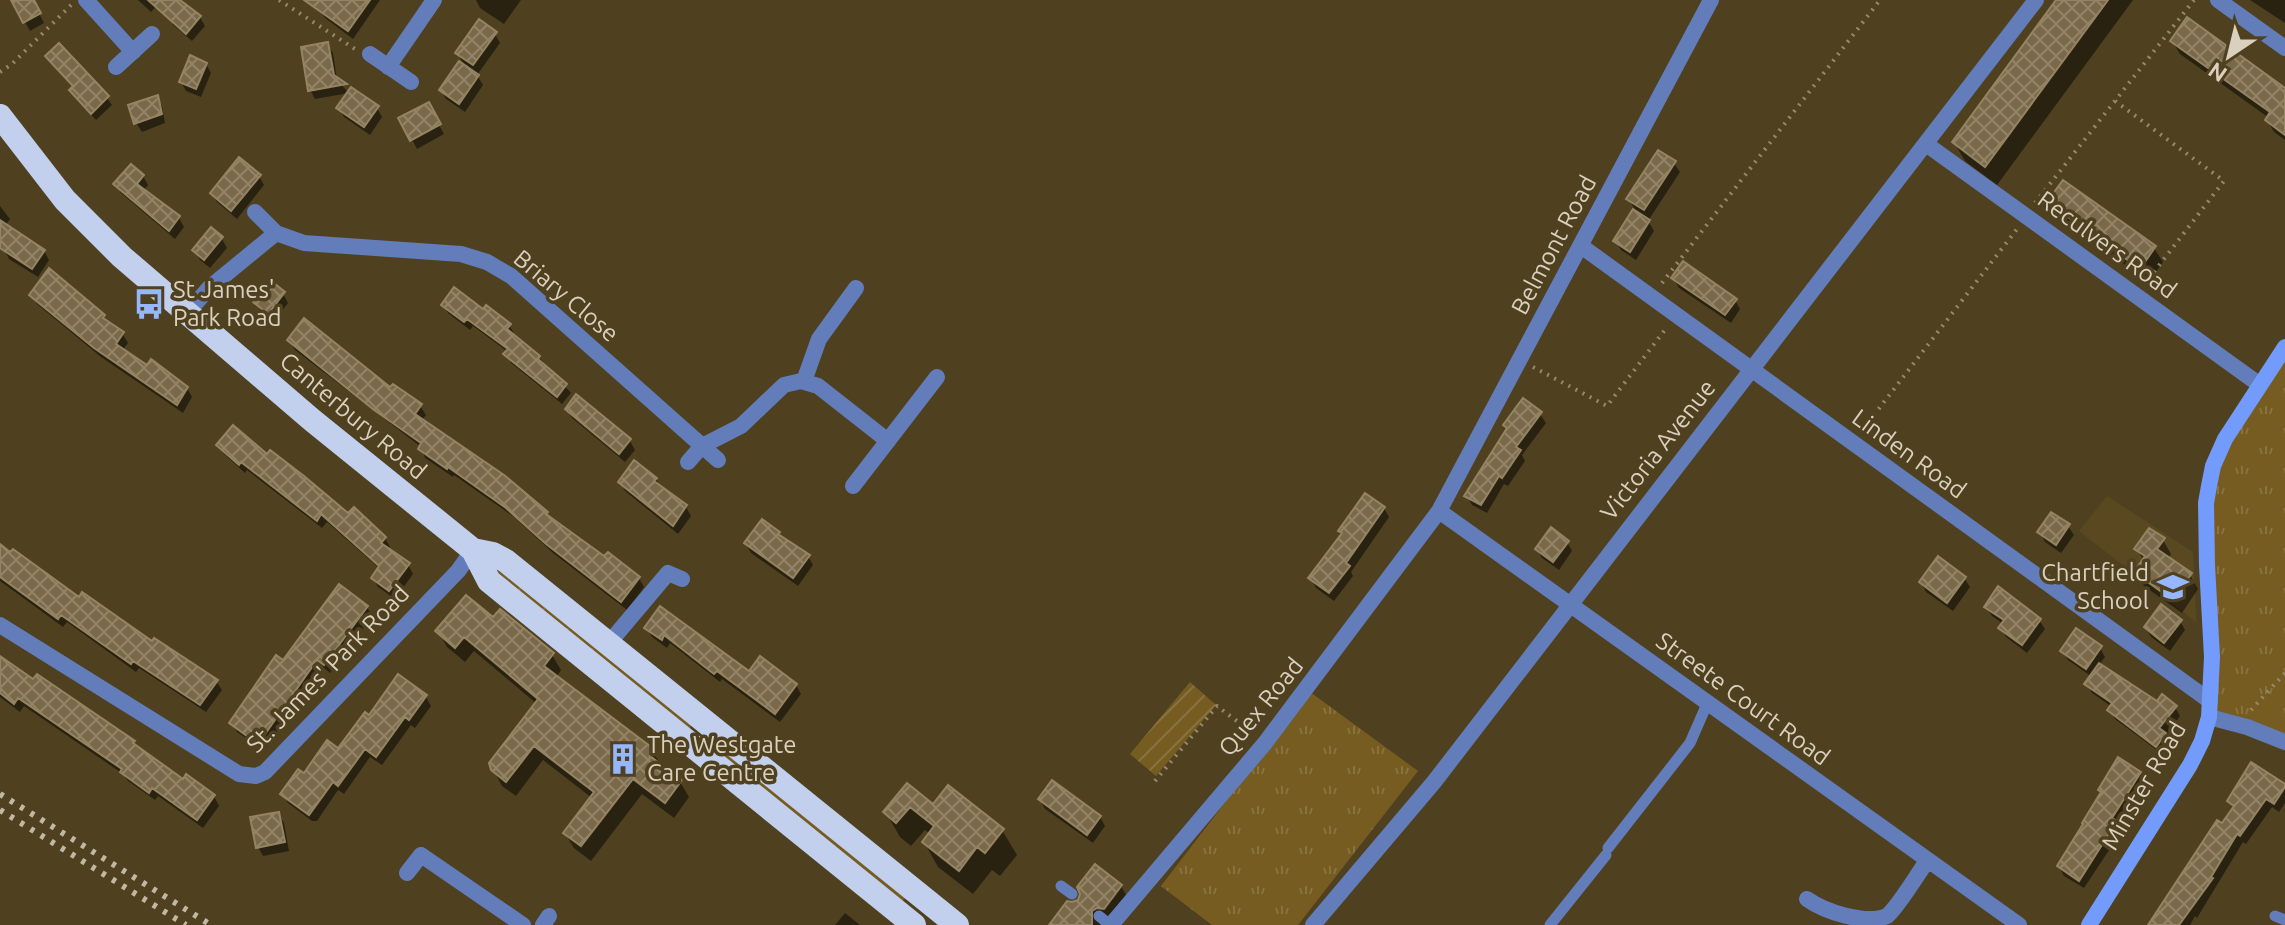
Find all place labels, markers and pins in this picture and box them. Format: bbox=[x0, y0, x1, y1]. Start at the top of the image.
place label: St James' Park Road bbox=[173, 276, 282, 331]
bus stop icon: St James' Park Road bbox=[132, 287, 166, 321]
place label: Chartfield School bbox=[2041, 559, 2149, 614]
school or university icon: Chartfield School bbox=[2156, 570, 2190, 604]
place label: The Westgate Care Centre bbox=[647, 731, 796, 786]
building icon: The Westgate Care Centre bbox=[606, 742, 640, 776]

